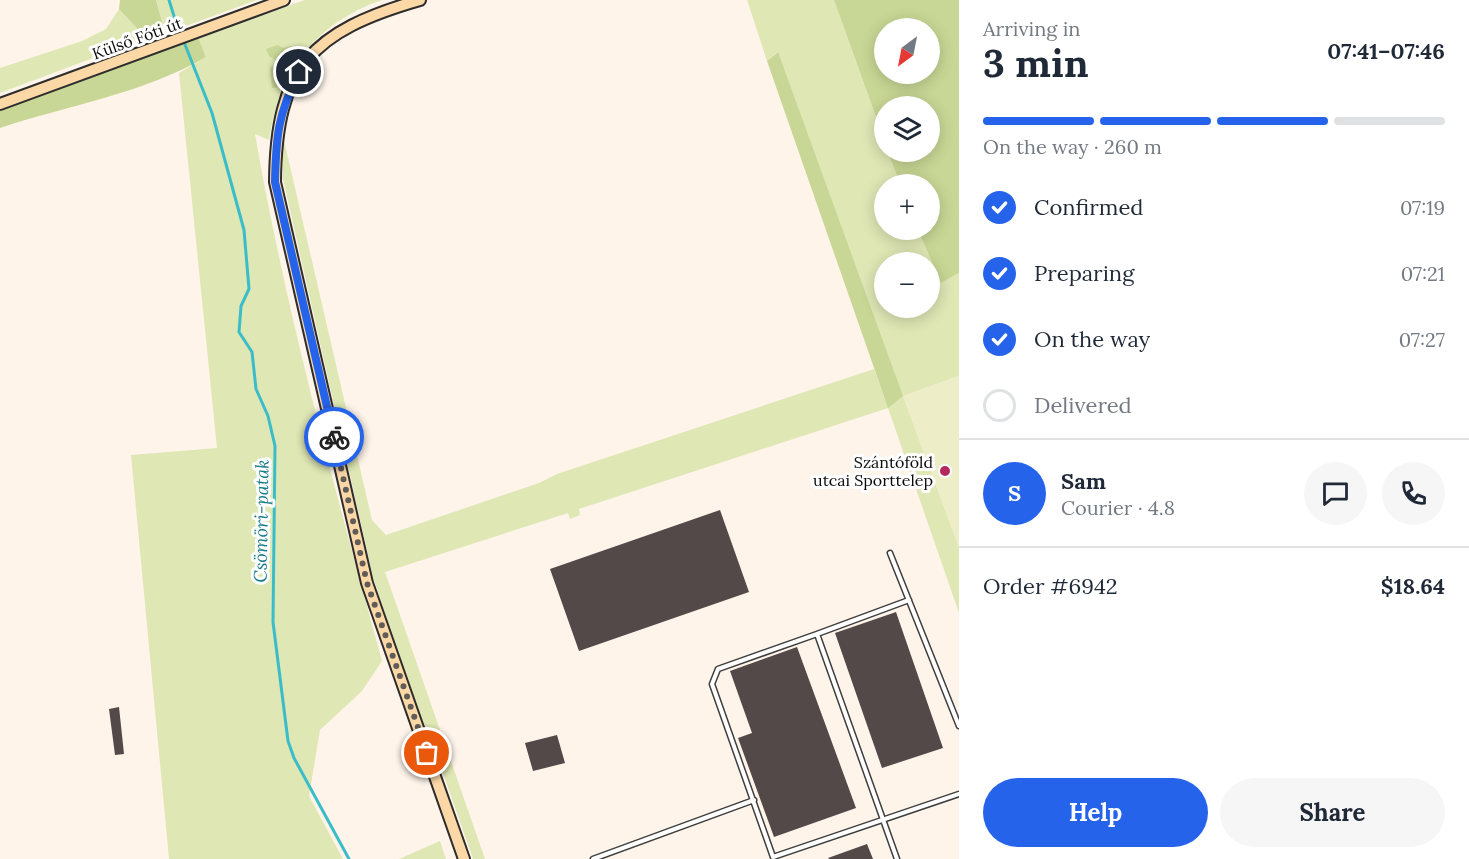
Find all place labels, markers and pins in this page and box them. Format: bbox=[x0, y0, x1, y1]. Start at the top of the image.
pin bbox=[273, 46, 324, 97]
place label: Szántóföld utcai Sporttelep bbox=[813, 452, 933, 490]
marker: Szántóföld utcai Sporttelep bbox=[938, 464, 952, 478]
pin bbox=[401, 727, 452, 778]

